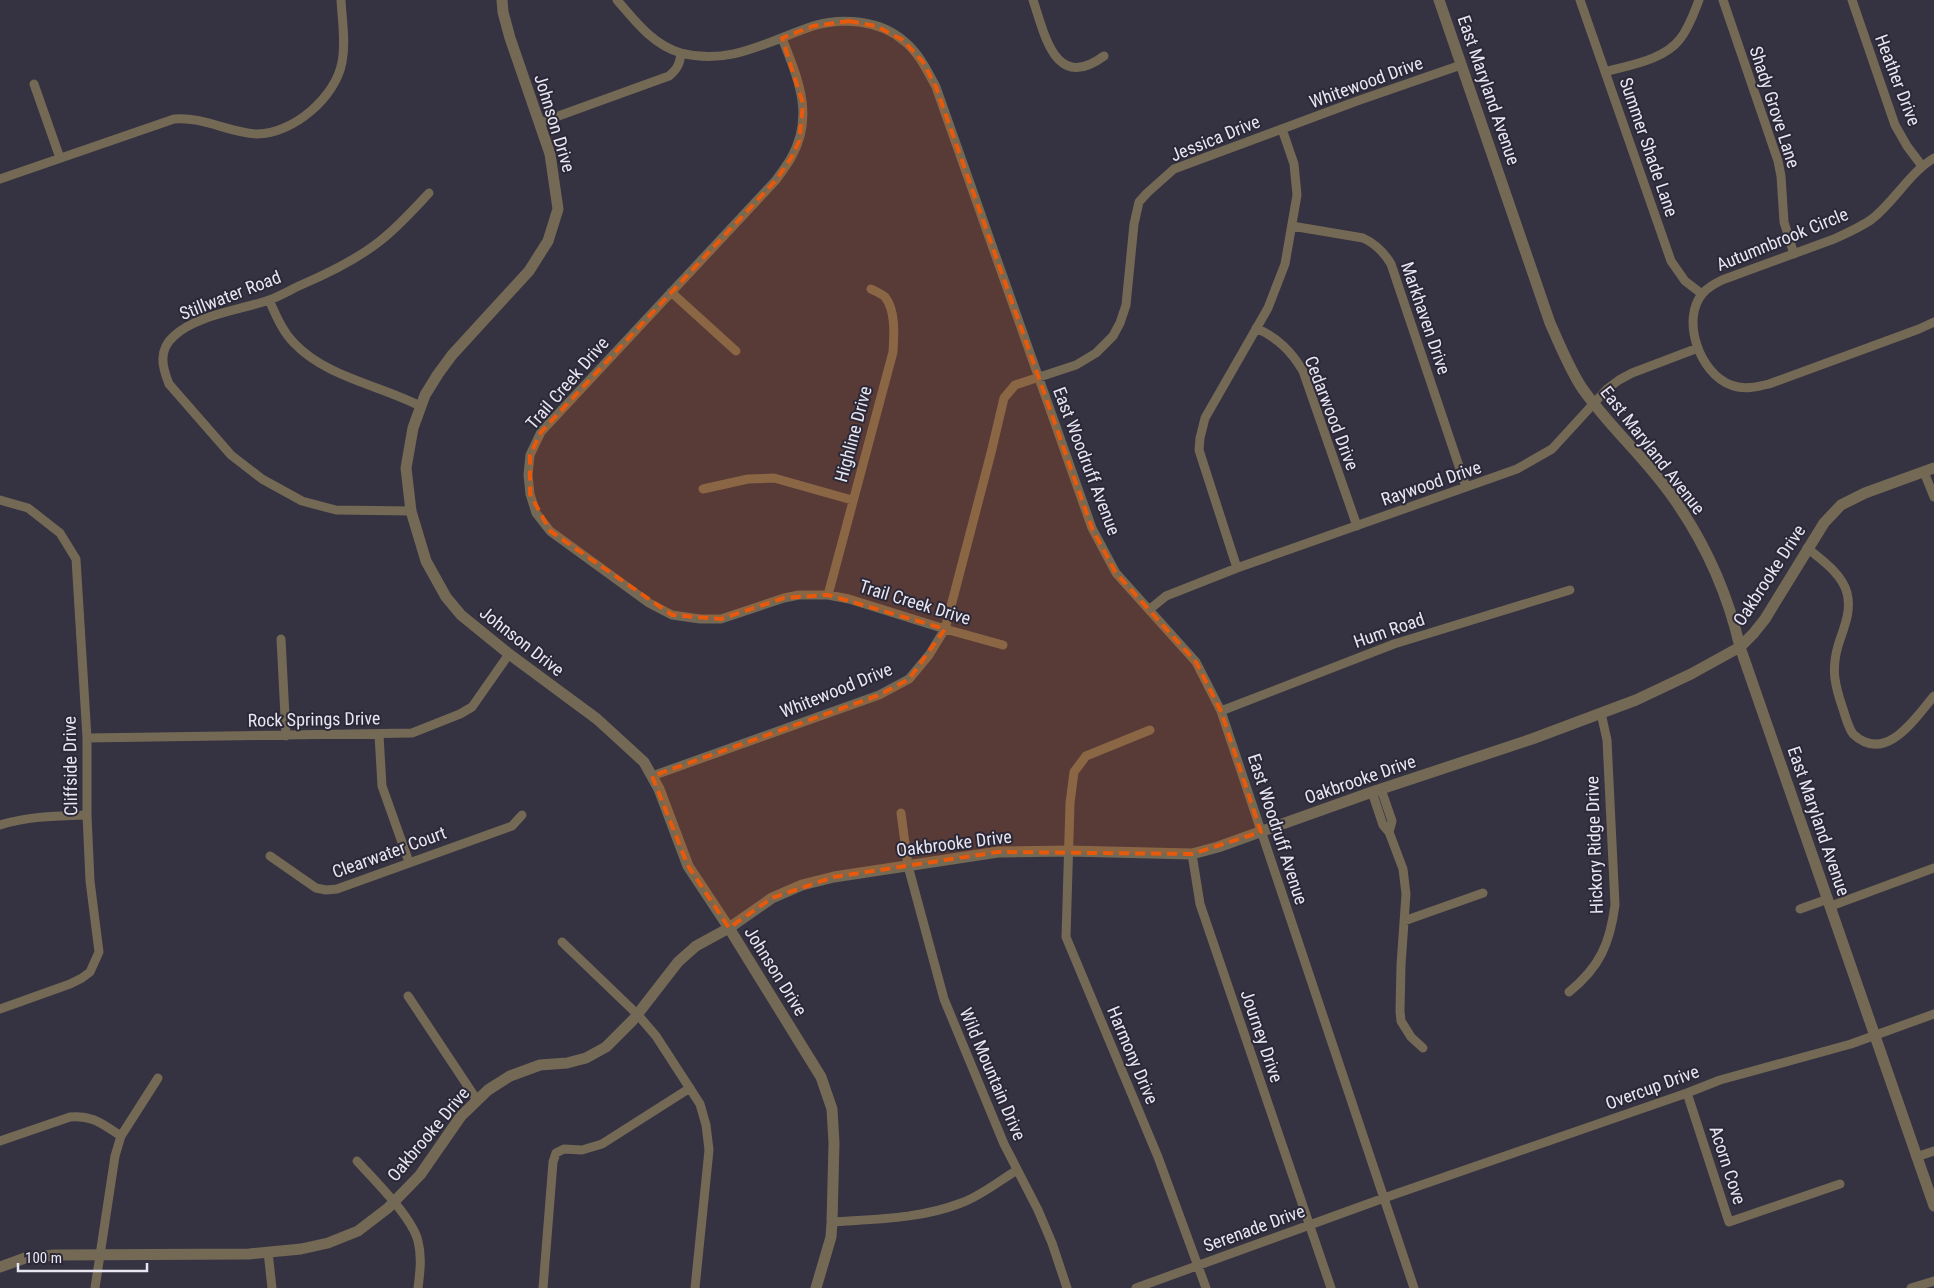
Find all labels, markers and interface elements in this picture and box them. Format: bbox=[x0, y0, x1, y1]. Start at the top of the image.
street label: East Maryland Avenue bbox=[1454, 12, 1524, 168]
street label: Heather Drive bbox=[1871, 31, 1925, 129]
street label: Shady Grove Lane bbox=[1745, 44, 1805, 170]
street label: Whitewood Drive bbox=[1306, 52, 1426, 112]
street label: Johnson Drive bbox=[530, 72, 580, 174]
street label: Summer Shade Lane bbox=[1615, 75, 1683, 219]
street label: Jessica Drive bbox=[1167, 111, 1263, 165]
street label: Autumnbrook Circle bbox=[1713, 203, 1851, 275]
street label: Markhaven Drive bbox=[1397, 259, 1455, 377]
street label: Stillwater Road bbox=[176, 266, 284, 324]
street label: Trail Creek Drive bbox=[521, 333, 613, 433]
street label: Cedarwood Drive bbox=[1301, 353, 1363, 473]
street label: East Maryland Avenue bbox=[1596, 382, 1710, 518]
street label: Highline Drive bbox=[830, 384, 876, 484]
street label: East Woodruff Avenue bbox=[1049, 384, 1125, 538]
street label: Raywood Drive bbox=[1378, 456, 1484, 510]
street label: Oakbrooke Drive bbox=[1729, 521, 1809, 629]
street label: Trail Creek Drive bbox=[857, 575, 973, 629]
street label: Johnson Drive bbox=[476, 602, 568, 680]
street label: Hum Road bbox=[1351, 608, 1427, 652]
street label: Whitewood Drive bbox=[777, 658, 895, 722]
street label: Rock Springs Drive bbox=[247, 707, 381, 731]
street label: Cliffside Drive bbox=[59, 716, 81, 816]
street label: East Maryland Avenue bbox=[1784, 743, 1854, 899]
street label: Oakbrooke Drive bbox=[1302, 750, 1418, 808]
street label: East Woodruff Avenue bbox=[1244, 751, 1312, 907]
street label: Hickory Ridge Drive bbox=[1581, 776, 1607, 914]
street label: Clearwater Court bbox=[329, 822, 449, 882]
street label: Oakbrooke Drive bbox=[895, 825, 1013, 861]
street label: Johnson Drive bbox=[740, 923, 812, 1019]
street label: Journey Drive bbox=[1236, 987, 1288, 1085]
street label: Harmony Drive bbox=[1103, 1003, 1163, 1107]
street label: Wild Mountain Drive bbox=[956, 1005, 1030, 1143]
street label: Overcup Drive bbox=[1602, 1060, 1702, 1114]
street label: Oakbrooke Drive bbox=[383, 1083, 473, 1185]
street label: Acorn Cove bbox=[1705, 1123, 1751, 1207]
street label: Serenade Drive bbox=[1200, 1200, 1308, 1256]
scale bar bbox=[18, 1240, 146, 1272]
text: 100 m bbox=[25, 1249, 62, 1267]

